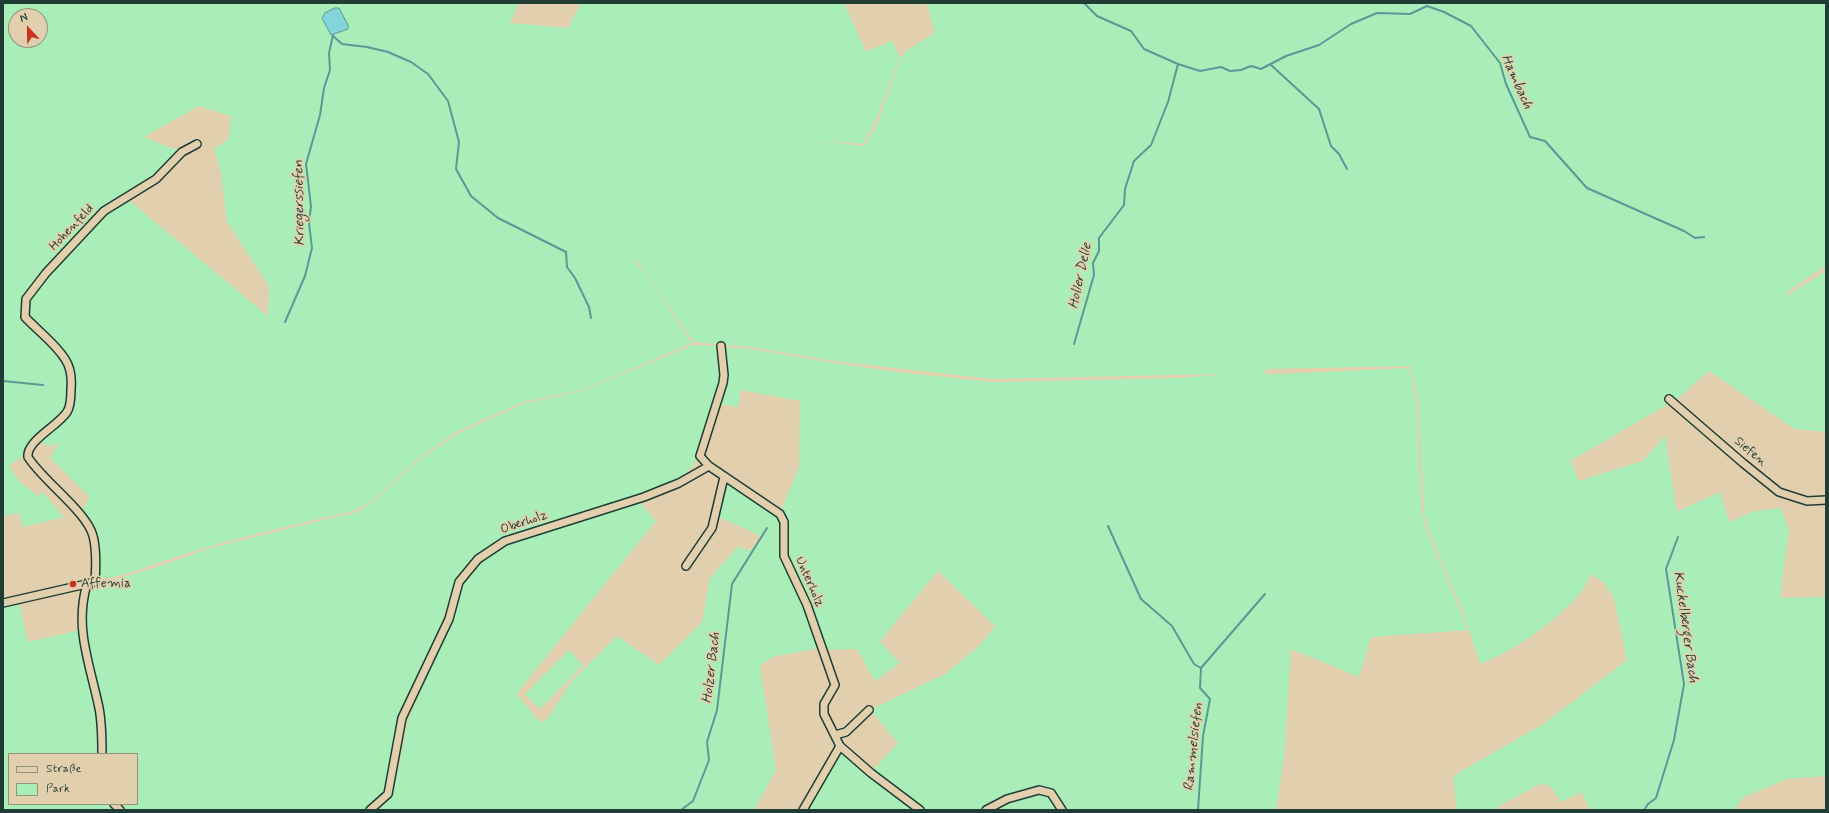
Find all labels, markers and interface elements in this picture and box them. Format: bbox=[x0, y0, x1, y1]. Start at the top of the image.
north arrow bbox=[8, 8, 48, 48]
text: N bbox=[18, 10, 30, 26]
water label: Hambach bbox=[1497, 52, 1535, 112]
water label: Kriegerssiefen bbox=[291, 160, 309, 246]
street label: Hohenfeld bbox=[47, 201, 97, 255]
water label: Holler Delle bbox=[1066, 242, 1096, 310]
street label: Siefen bbox=[1731, 434, 1769, 470]
street label: Oberholz bbox=[499, 508, 549, 538]
street label: Unterholz bbox=[791, 554, 827, 610]
water label: Kuckelberger Bach bbox=[1669, 570, 1701, 684]
place label: Affemia bbox=[81, 576, 131, 592]
marker: Affemia bbox=[68, 579, 78, 589]
water label: Holzer Bach bbox=[699, 632, 725, 704]
water label: Rammelsiefen bbox=[1181, 702, 1207, 792]
legend bbox=[8, 753, 138, 805]
text: Straße bbox=[46, 761, 81, 777]
text: Park bbox=[46, 781, 70, 797]

